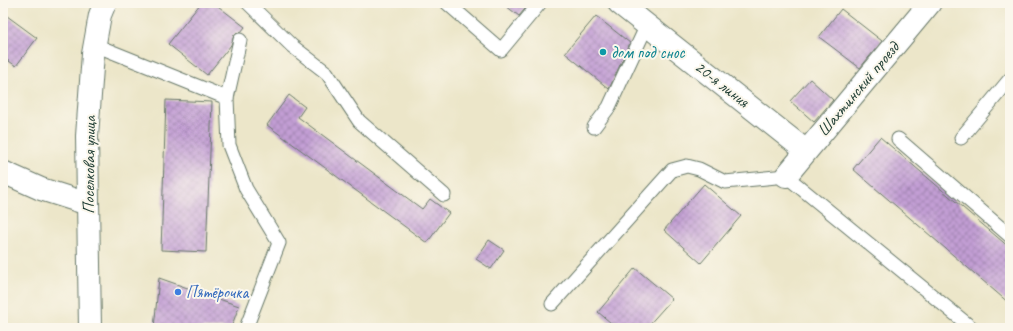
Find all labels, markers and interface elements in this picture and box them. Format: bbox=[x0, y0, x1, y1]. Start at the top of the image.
street label: Шахтинский проезд bbox=[812, 36, 905, 140]
place label: дом под снос bbox=[611, 42, 685, 63]
marker: дом под снос bbox=[598, 47, 608, 57]
street label: 20-я линия bbox=[690, 56, 754, 112]
street label: Поселковая улица bbox=[78, 115, 100, 214]
place label: Пятёрочка bbox=[186, 282, 249, 303]
marker: Пятёрочка bbox=[173, 287, 183, 297]

